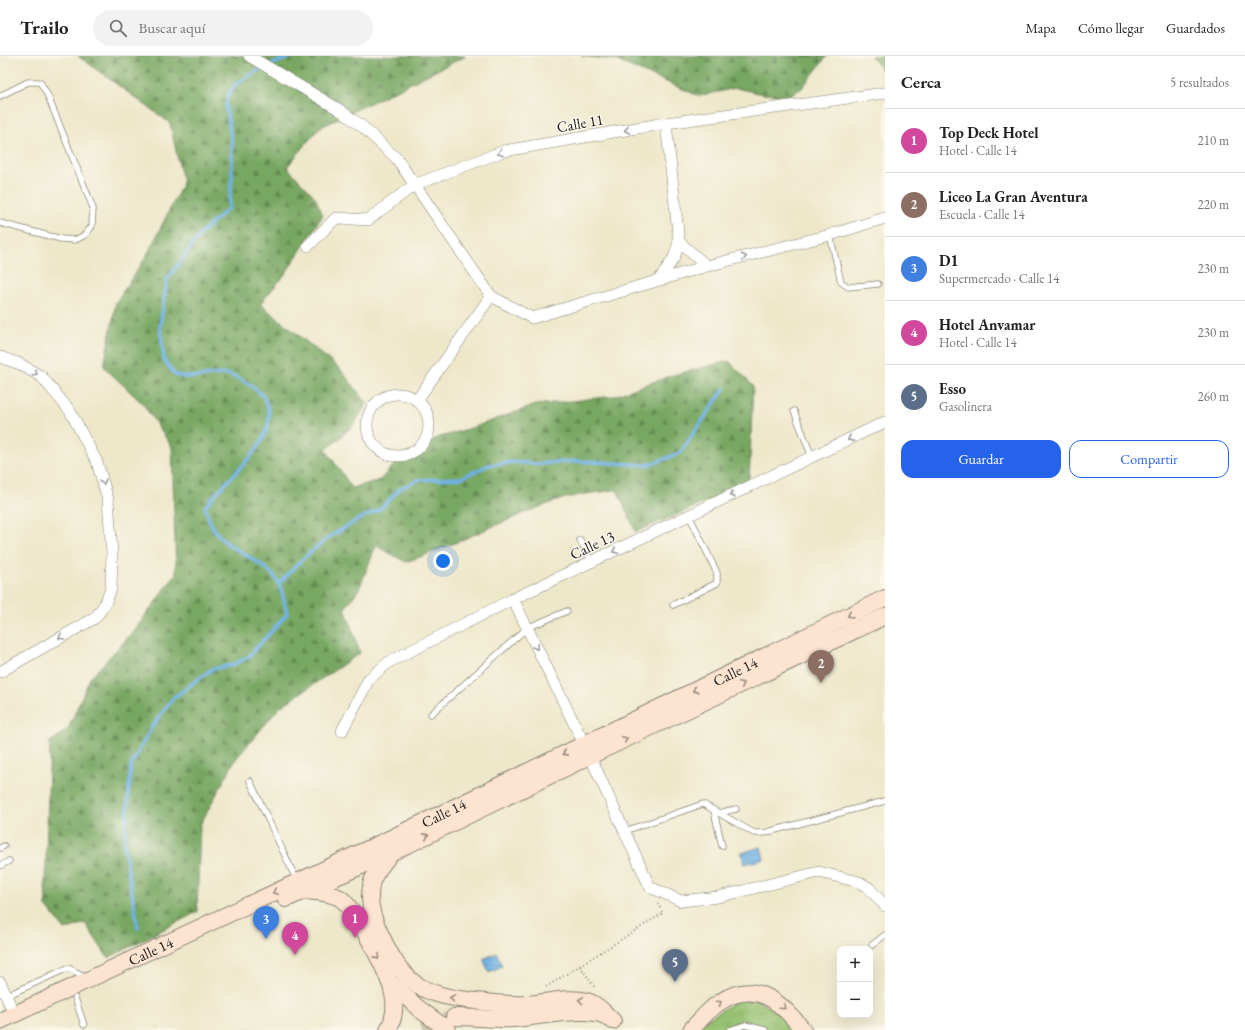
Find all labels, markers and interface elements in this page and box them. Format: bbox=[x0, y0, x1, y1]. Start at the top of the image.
search box bbox=[93, 10, 373, 46]
text: Trailo bbox=[20, 15, 69, 40]
icon: search bbox=[107, 17, 129, 39]
text: Buscar aquí bbox=[139, 18, 205, 37]
text: Mapa bbox=[1025, 19, 1056, 37]
text: Cómo llegar bbox=[1078, 19, 1144, 37]
text: Guardados bbox=[1166, 19, 1225, 37]
text: Cerca bbox=[901, 71, 941, 93]
text: 5 resultados bbox=[1170, 74, 1229, 91]
street label: Calle 11 bbox=[555, 110, 605, 136]
text: Top Deck Hotel bbox=[939, 123, 1038, 142]
one-way arrow bbox=[624, 125, 631, 133]
text: 1 bbox=[911, 132, 917, 149]
text: 210 m bbox=[1198, 132, 1229, 149]
text: Hotel · Calle 14 bbox=[939, 142, 1017, 159]
one-way arrow bbox=[496, 148, 503, 157]
text: Liceo La Gran Aventura bbox=[939, 187, 1088, 206]
text: 2 bbox=[911, 196, 917, 213]
text: 220 m bbox=[1198, 196, 1229, 213]
text: Escuela · Calle 14 bbox=[939, 206, 1025, 223]
text: D1 bbox=[939, 251, 958, 270]
one-way arrow bbox=[741, 253, 748, 261]
text: 3 bbox=[911, 260, 917, 277]
text: 230 m bbox=[1198, 260, 1229, 277]
text: Supermercado · Calle 14 bbox=[939, 270, 1059, 287]
text: Hotel Anvamar bbox=[939, 315, 1035, 334]
text: 4 bbox=[911, 324, 917, 341]
text: 230 m bbox=[1198, 324, 1229, 341]
text: Hotel · Calle 14 bbox=[939, 334, 1017, 351]
one-way arrow bbox=[31, 369, 38, 376]
text: Esso bbox=[939, 379, 966, 398]
text: 5 bbox=[911, 388, 917, 405]
text: 260 m bbox=[1198, 388, 1229, 405]
text: Gasolinera bbox=[939, 398, 992, 415]
one-way arrow bbox=[847, 434, 854, 442]
button: Guardar bbox=[901, 440, 1061, 478]
button: Compartir bbox=[1069, 440, 1229, 478]
one-way arrow bbox=[98, 478, 107, 485]
one-way arrow bbox=[729, 490, 737, 498]
street label: Calle 13 bbox=[567, 526, 617, 564]
one-way arrow bbox=[612, 546, 619, 554]
your location bbox=[433, 551, 453, 571]
one-way arrow bbox=[847, 610, 854, 618]
one-way arrow bbox=[58, 633, 65, 640]
one-way arrow bbox=[531, 642, 539, 650]
pin: 2 bbox=[808, 650, 834, 683]
street label: Calle 14 bbox=[710, 652, 761, 690]
one-way arrow bbox=[738, 681, 746, 689]
one-way arrow bbox=[692, 685, 699, 693]
one-way arrow bbox=[621, 736, 628, 744]
one-way arrow bbox=[562, 748, 570, 756]
street label: Calle 14 bbox=[418, 793, 470, 831]
one-way arrow bbox=[422, 833, 430, 841]
one-way arrow bbox=[272, 887, 280, 895]
pin: 1 bbox=[342, 905, 368, 938]
pin: 3 bbox=[253, 906, 279, 939]
pin: 4 bbox=[282, 922, 308, 955]
street label: Calle 14 bbox=[125, 932, 176, 969]
map controls bbox=[837, 946, 873, 1018]
button: + bbox=[837, 946, 873, 982]
pin: 5 bbox=[662, 949, 688, 982]
one-way arrow bbox=[372, 953, 380, 960]
button: − bbox=[837, 982, 873, 1018]
one-way arrow bbox=[449, 994, 455, 1003]
one-way arrow bbox=[578, 996, 585, 1005]
one-way arrow bbox=[715, 1000, 722, 1008]
one-way arrow bbox=[779, 1003, 786, 1010]

